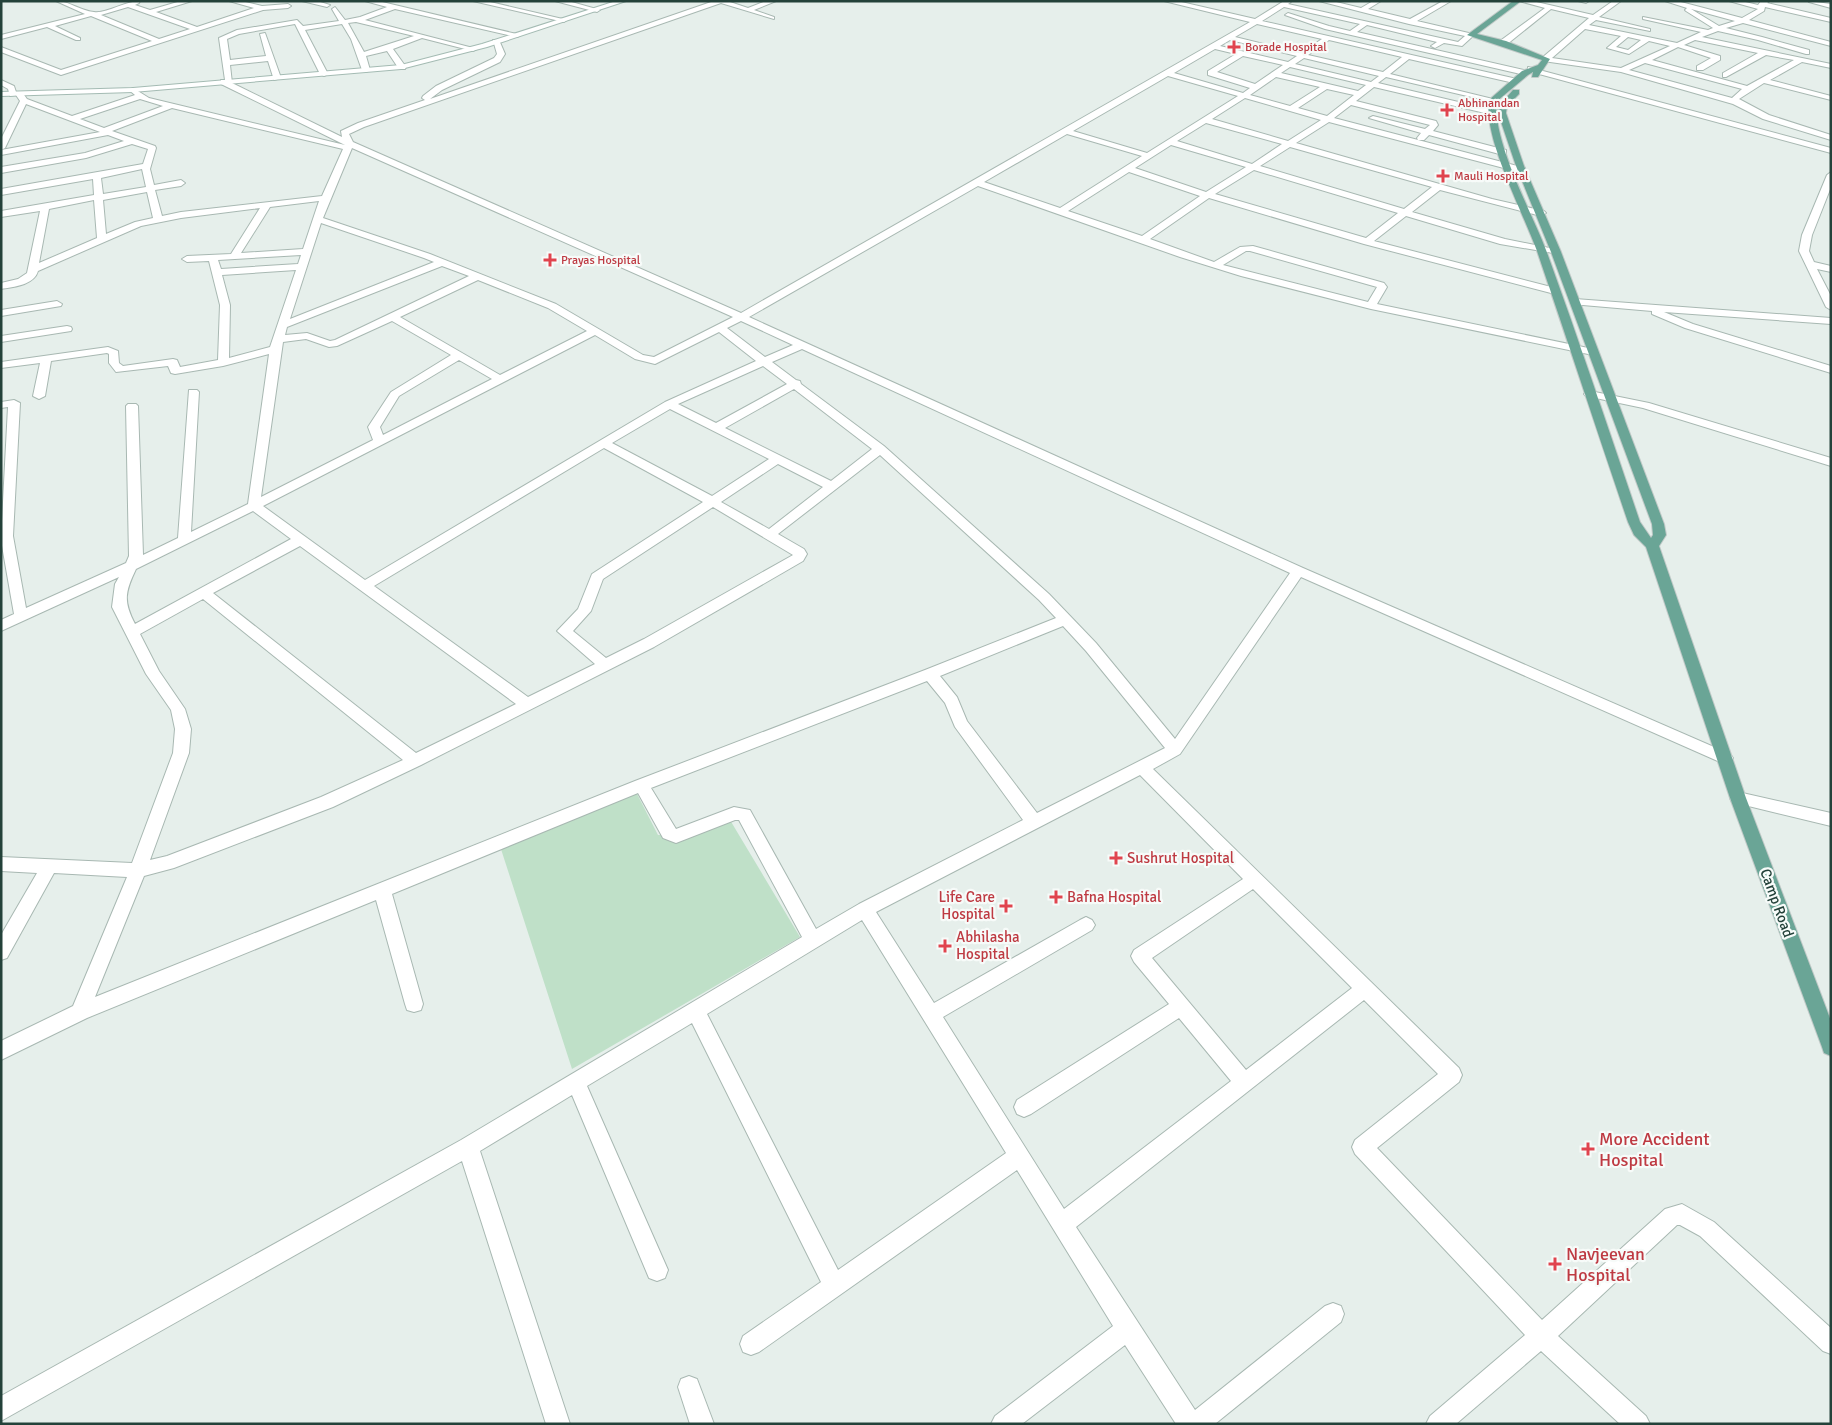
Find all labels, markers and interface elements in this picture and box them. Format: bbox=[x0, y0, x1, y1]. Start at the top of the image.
marker: Borade Hospital bbox=[1227, 40, 1241, 54]
place label: Borade Hospital bbox=[1245, 40, 1327, 55]
place label: Abhinandan Hospital bbox=[1458, 96, 1520, 125]
marker: Abhinandan Hospital bbox=[1440, 103, 1454, 117]
marker: Mauli Hospital bbox=[1436, 169, 1450, 183]
place label: Mauli Hospital bbox=[1454, 169, 1529, 184]
marker: Prayas Hospital bbox=[543, 253, 557, 267]
place label: Prayas Hospital bbox=[561, 253, 641, 268]
place label: Sushrut Hospital bbox=[1127, 849, 1234, 867]
marker: Sushrut Hospital bbox=[1109, 851, 1123, 865]
street label: Camp Road bbox=[1756, 866, 1798, 940]
place label: Life Care Hospital bbox=[938, 888, 995, 923]
place label: Bafna Hospital bbox=[1067, 888, 1161, 906]
marker: Bafna Hospital bbox=[1049, 890, 1063, 904]
marker: Life Care Hospital bbox=[999, 899, 1013, 913]
place label: Abhilasha Hospital bbox=[956, 928, 1020, 963]
marker: Abhilasha Hospital bbox=[938, 939, 952, 953]
place label: More Accident Hospital bbox=[1599, 1128, 1710, 1171]
marker: More Accident Hospital bbox=[1581, 1142, 1595, 1156]
place label: Navjeevan Hospital bbox=[1566, 1243, 1645, 1286]
marker: Navjeevan Hospital bbox=[1548, 1257, 1562, 1271]

